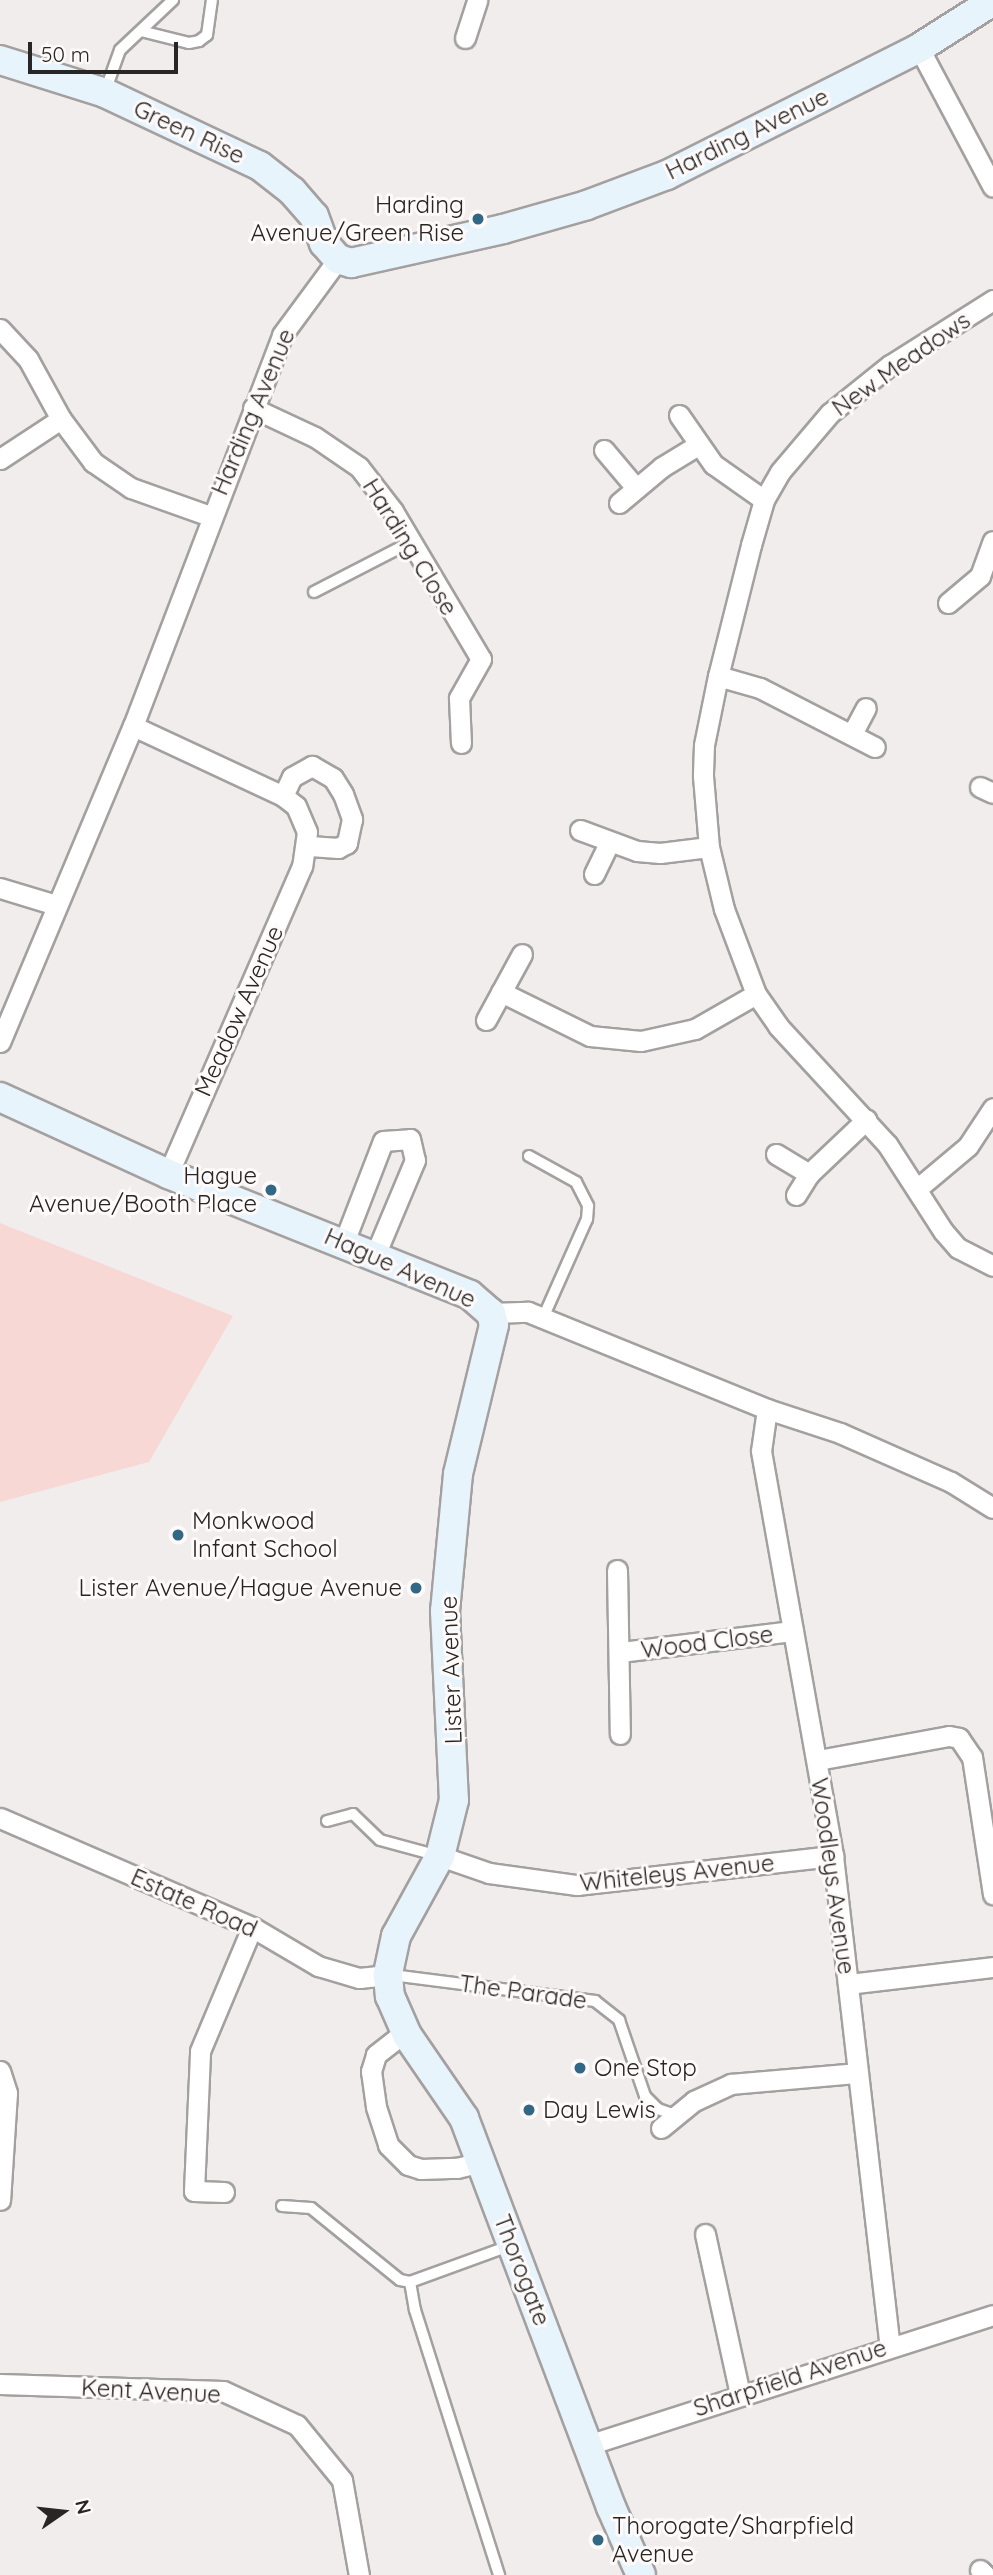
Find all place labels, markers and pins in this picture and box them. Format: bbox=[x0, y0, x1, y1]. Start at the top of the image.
place label: Harding Avenue/Green Rise bbox=[250, 191, 464, 247]
marker: Harding Avenue/Green Rise bbox=[470, 211, 486, 227]
place label: Hague Avenue/Booth Place bbox=[29, 1162, 257, 1218]
marker: Hague Avenue/Booth Place bbox=[263, 1182, 279, 1198]
place label: Monkwood Infant School bbox=[192, 1507, 338, 1563]
marker: Monkwood Infant School bbox=[170, 1527, 186, 1543]
place label: Lister Avenue/Hague Avenue bbox=[78, 1574, 402, 1602]
marker: Lister Avenue/Hague Avenue bbox=[408, 1580, 424, 1596]
place label: One Stop bbox=[594, 2054, 697, 2082]
marker: One Stop bbox=[572, 2060, 588, 2076]
place label: Day Lewis bbox=[543, 2096, 656, 2124]
marker: Day Lewis bbox=[521, 2102, 537, 2118]
place label: Thorogate/Sharpfield Avenue bbox=[612, 2512, 854, 2568]
marker: Thorogate/Sharpfield Avenue bbox=[590, 2532, 606, 2548]

